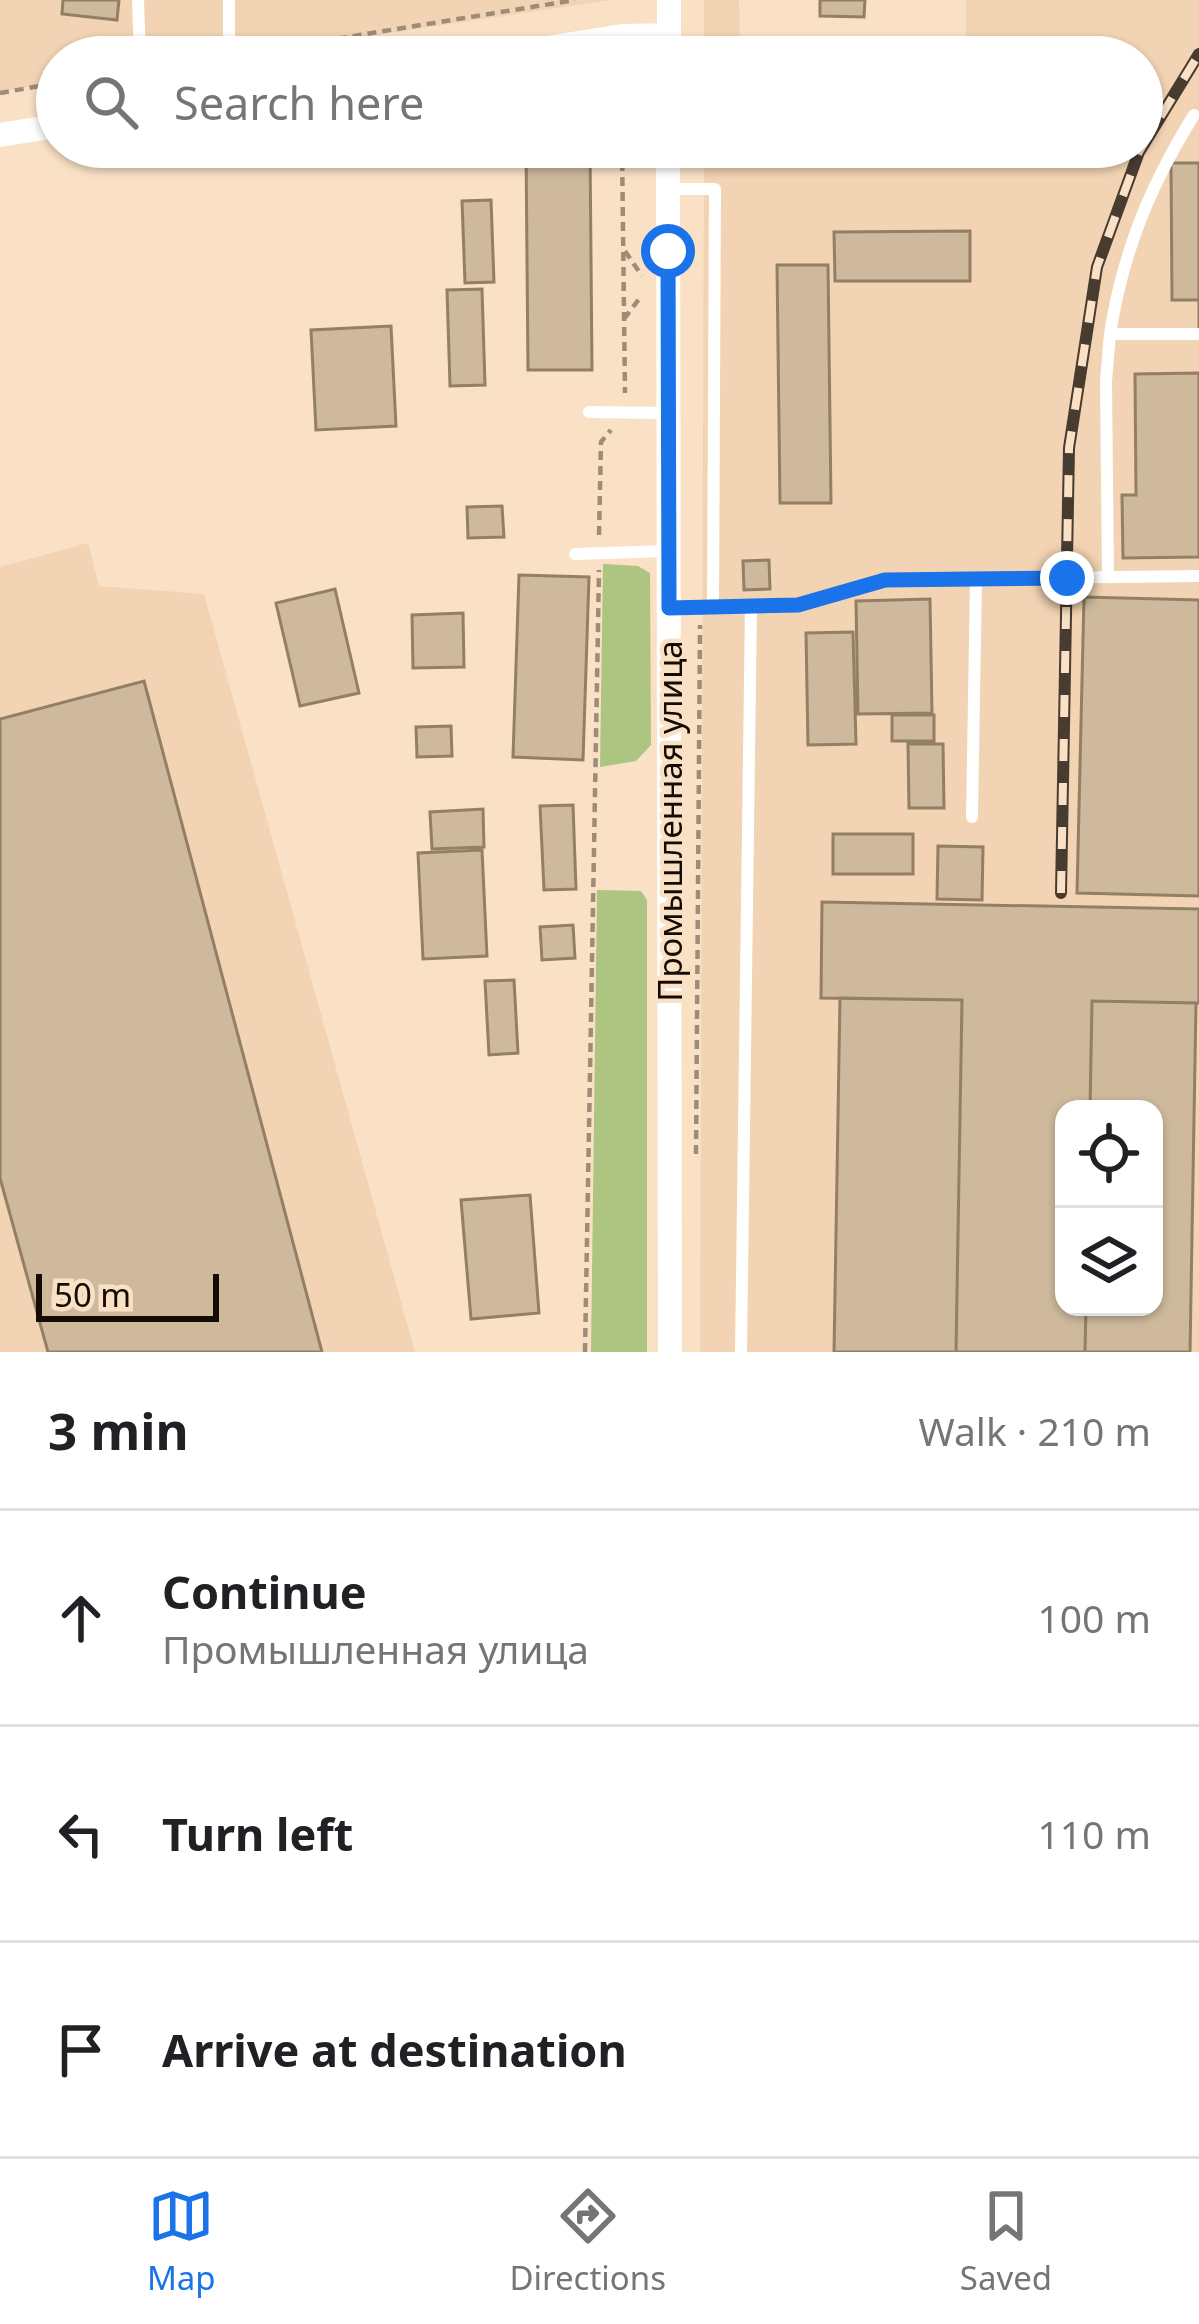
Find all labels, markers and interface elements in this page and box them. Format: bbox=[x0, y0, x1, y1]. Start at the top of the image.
search box bbox=[36, 36, 1163, 168]
icon: search bbox=[78, 69, 144, 135]
text: Search here bbox=[174, 72, 424, 133]
route start bbox=[641, 224, 695, 278]
route end bbox=[1040, 551, 1094, 605]
street label: Промышленная улица bbox=[647, 640, 692, 1002]
map controls bbox=[1055, 1100, 1163, 1316]
button: locate bbox=[1055, 1100, 1163, 1208]
button: layers bbox=[1055, 1208, 1163, 1316]
scale bar bbox=[36, 1268, 219, 1321]
text: 50 m bbox=[54, 1272, 131, 1317]
text: 3 min bbox=[48, 1395, 189, 1465]
text: Walk · 210 m bbox=[918, 1404, 1151, 1457]
text: Continue bbox=[162, 1561, 367, 1622]
icon: ahead bbox=[48, 1585, 114, 1651]
text: 100 m bbox=[1037, 1591, 1151, 1644]
text: Промышленная улица bbox=[162, 1622, 589, 1675]
icon: left bbox=[48, 1801, 114, 1867]
text: Turn left bbox=[162, 1803, 353, 1864]
text: 110 m bbox=[1037, 1807, 1151, 1860]
icon: arrive bbox=[48, 2017, 114, 2083]
text: Arrive at destination bbox=[162, 2019, 627, 2080]
tab: Map bbox=[147, 2183, 216, 2300]
tab: Directions bbox=[509, 2183, 666, 2300]
tab: Saved bbox=[960, 2183, 1052, 2300]

